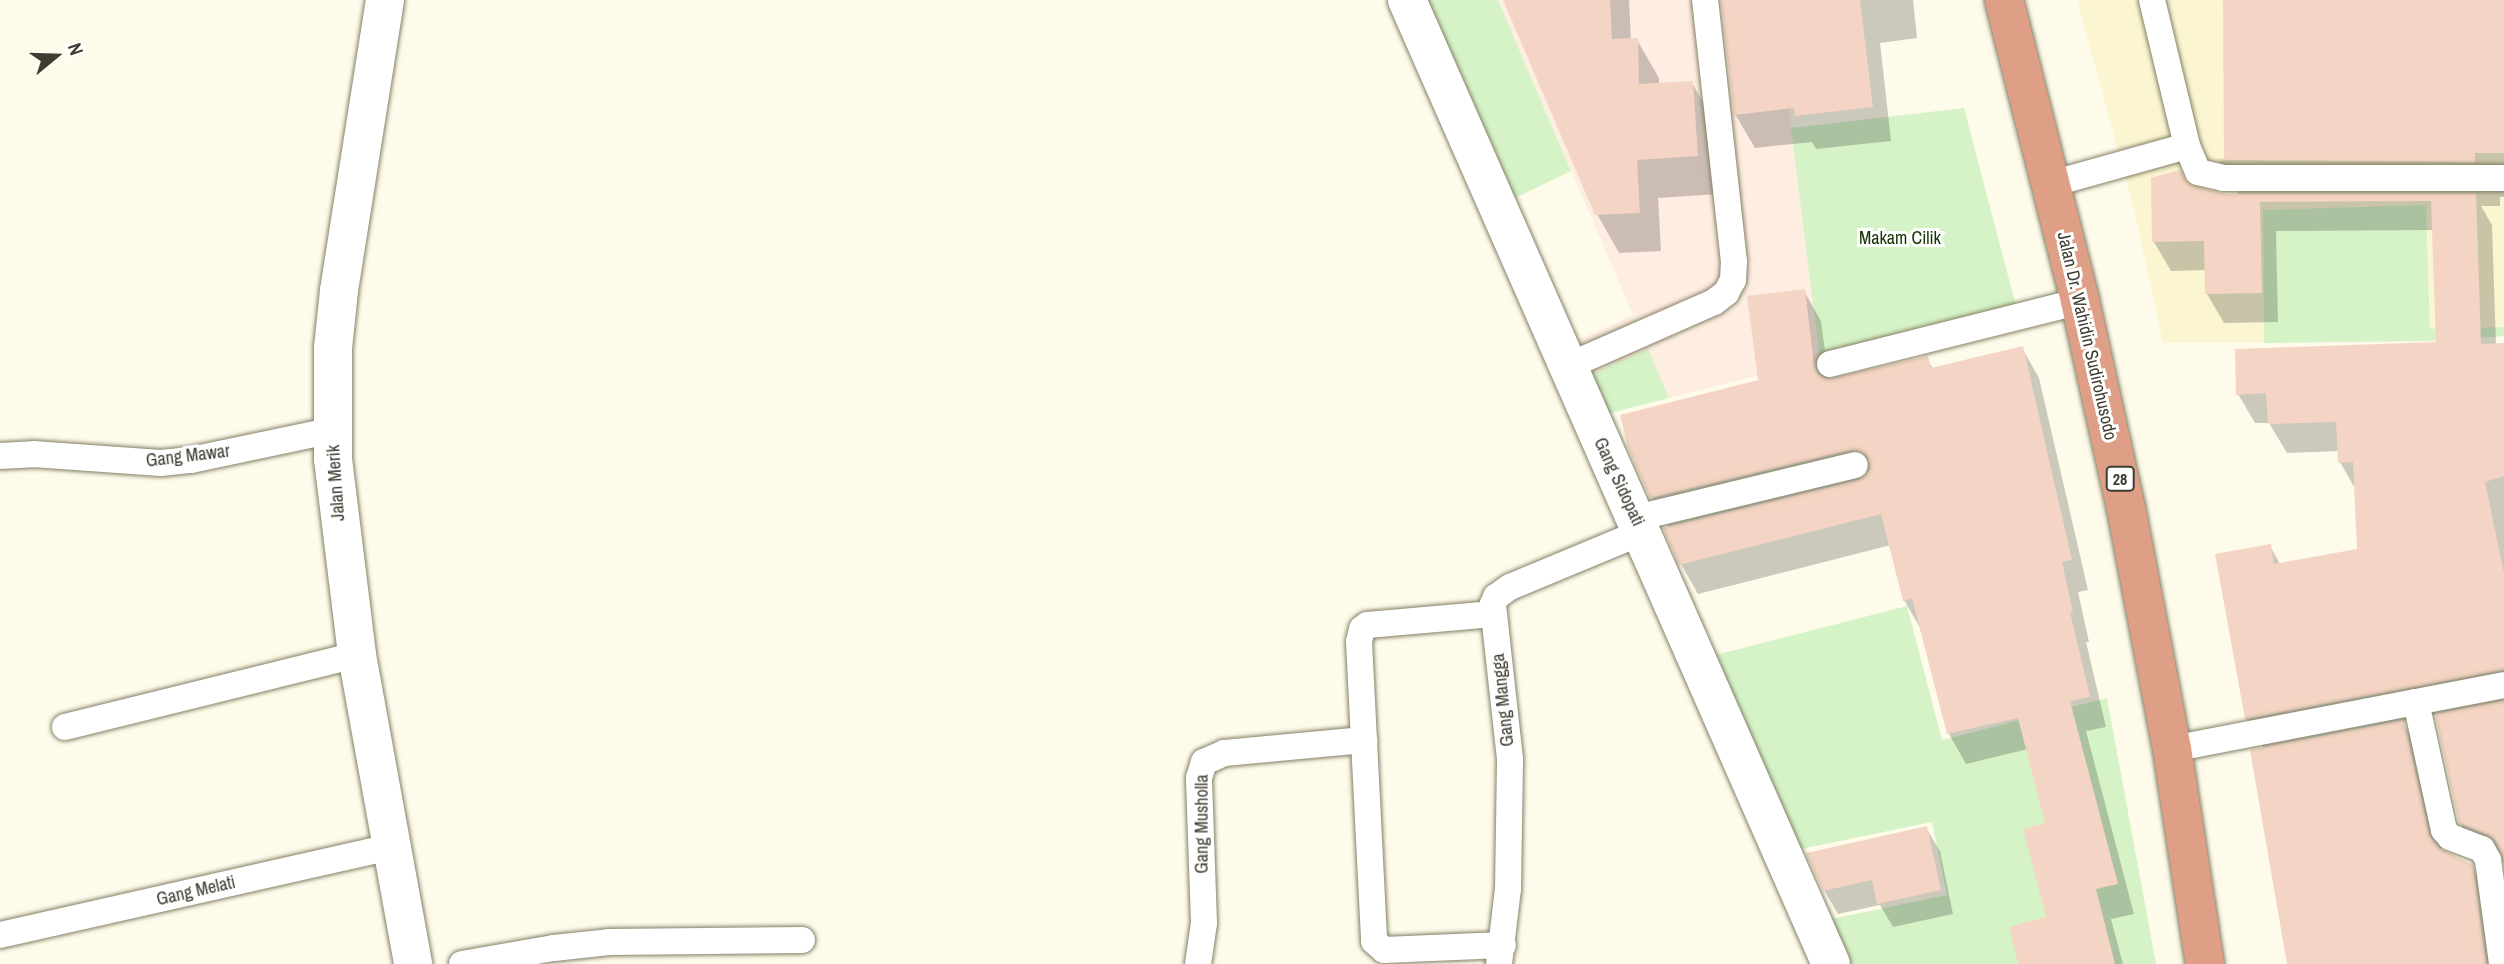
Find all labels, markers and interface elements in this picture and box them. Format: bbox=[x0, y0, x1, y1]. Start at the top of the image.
north arrow bbox=[21, 21, 91, 91]
text: N bbox=[62, 40, 90, 59]
park label: Makam Cilik bbox=[1859, 227, 1941, 249]
street label: Jalan Dr. Wahidin Sudirohusodo bbox=[2053, 230, 2121, 442]
street label: Gang Sidopati bbox=[1589, 434, 1649, 530]
street label: Gang Mawar bbox=[145, 440, 231, 472]
street label: Jalan Merik bbox=[323, 444, 349, 522]
road number: 28 bbox=[2104, 466, 2136, 492]
street label: Gang Mangga bbox=[1487, 652, 1519, 748]
street label: Gang Musholla bbox=[1191, 774, 1213, 874]
street label: Gang Melati bbox=[154, 871, 238, 911]

